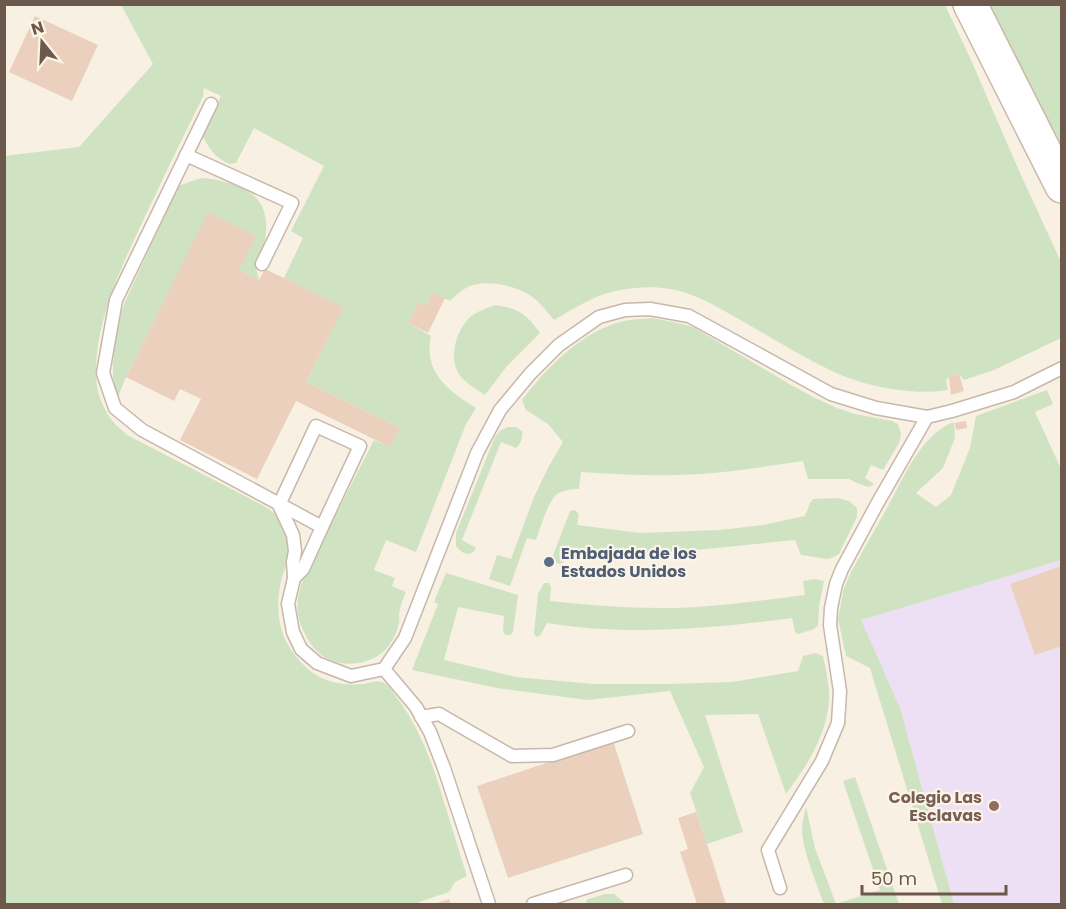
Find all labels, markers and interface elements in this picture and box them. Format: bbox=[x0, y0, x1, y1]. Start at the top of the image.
north arrow bbox=[12, 12, 72, 72]
text: N bbox=[28, 15, 47, 41]
place label: Embajada de los Estados Unidos bbox=[561, 542, 697, 583]
marker: Embajada de los Estados Unidos bbox=[542, 555, 556, 569]
place label: Colegio Las Esclavas bbox=[888, 786, 982, 827]
marker: Colegio Las Esclavas bbox=[987, 799, 1001, 813]
scale bar bbox=[862, 858, 1006, 896]
text: 50 m bbox=[871, 866, 917, 891]

